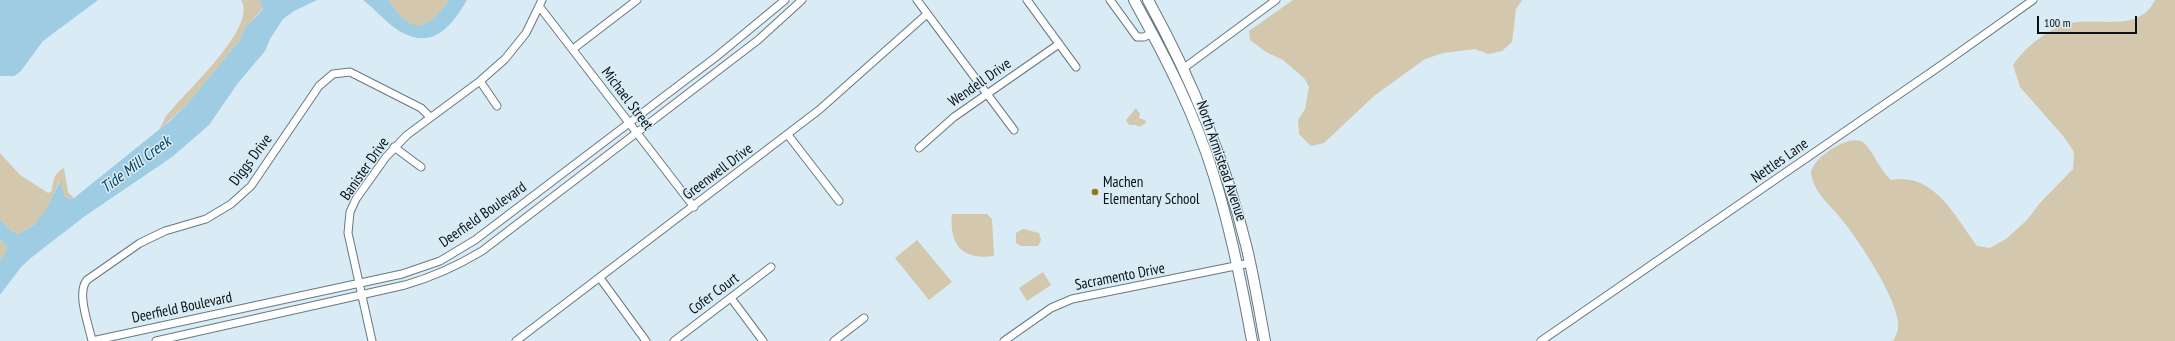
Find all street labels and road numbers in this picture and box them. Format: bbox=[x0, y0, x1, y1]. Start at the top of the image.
street label: Wendell Drive bbox=[945, 55, 1015, 111]
street label: Michael Street bbox=[597, 64, 657, 134]
street label: North Armistead Avenue bbox=[1192, 98, 1250, 224]
street label: Diggs Drive bbox=[226, 131, 276, 189]
street label: Banister Drive bbox=[337, 134, 393, 204]
street label: Nettles Lane bbox=[1748, 135, 1812, 187]
street label: Greenwell Drive bbox=[680, 140, 756, 204]
street label: Deerfield Boulevard bbox=[436, 178, 530, 252]
street label: Sacramento Drive bbox=[1073, 259, 1167, 295]
street label: Cofer Court bbox=[685, 269, 743, 319]
street label: Deerfield Boulevard bbox=[130, 289, 234, 327]

